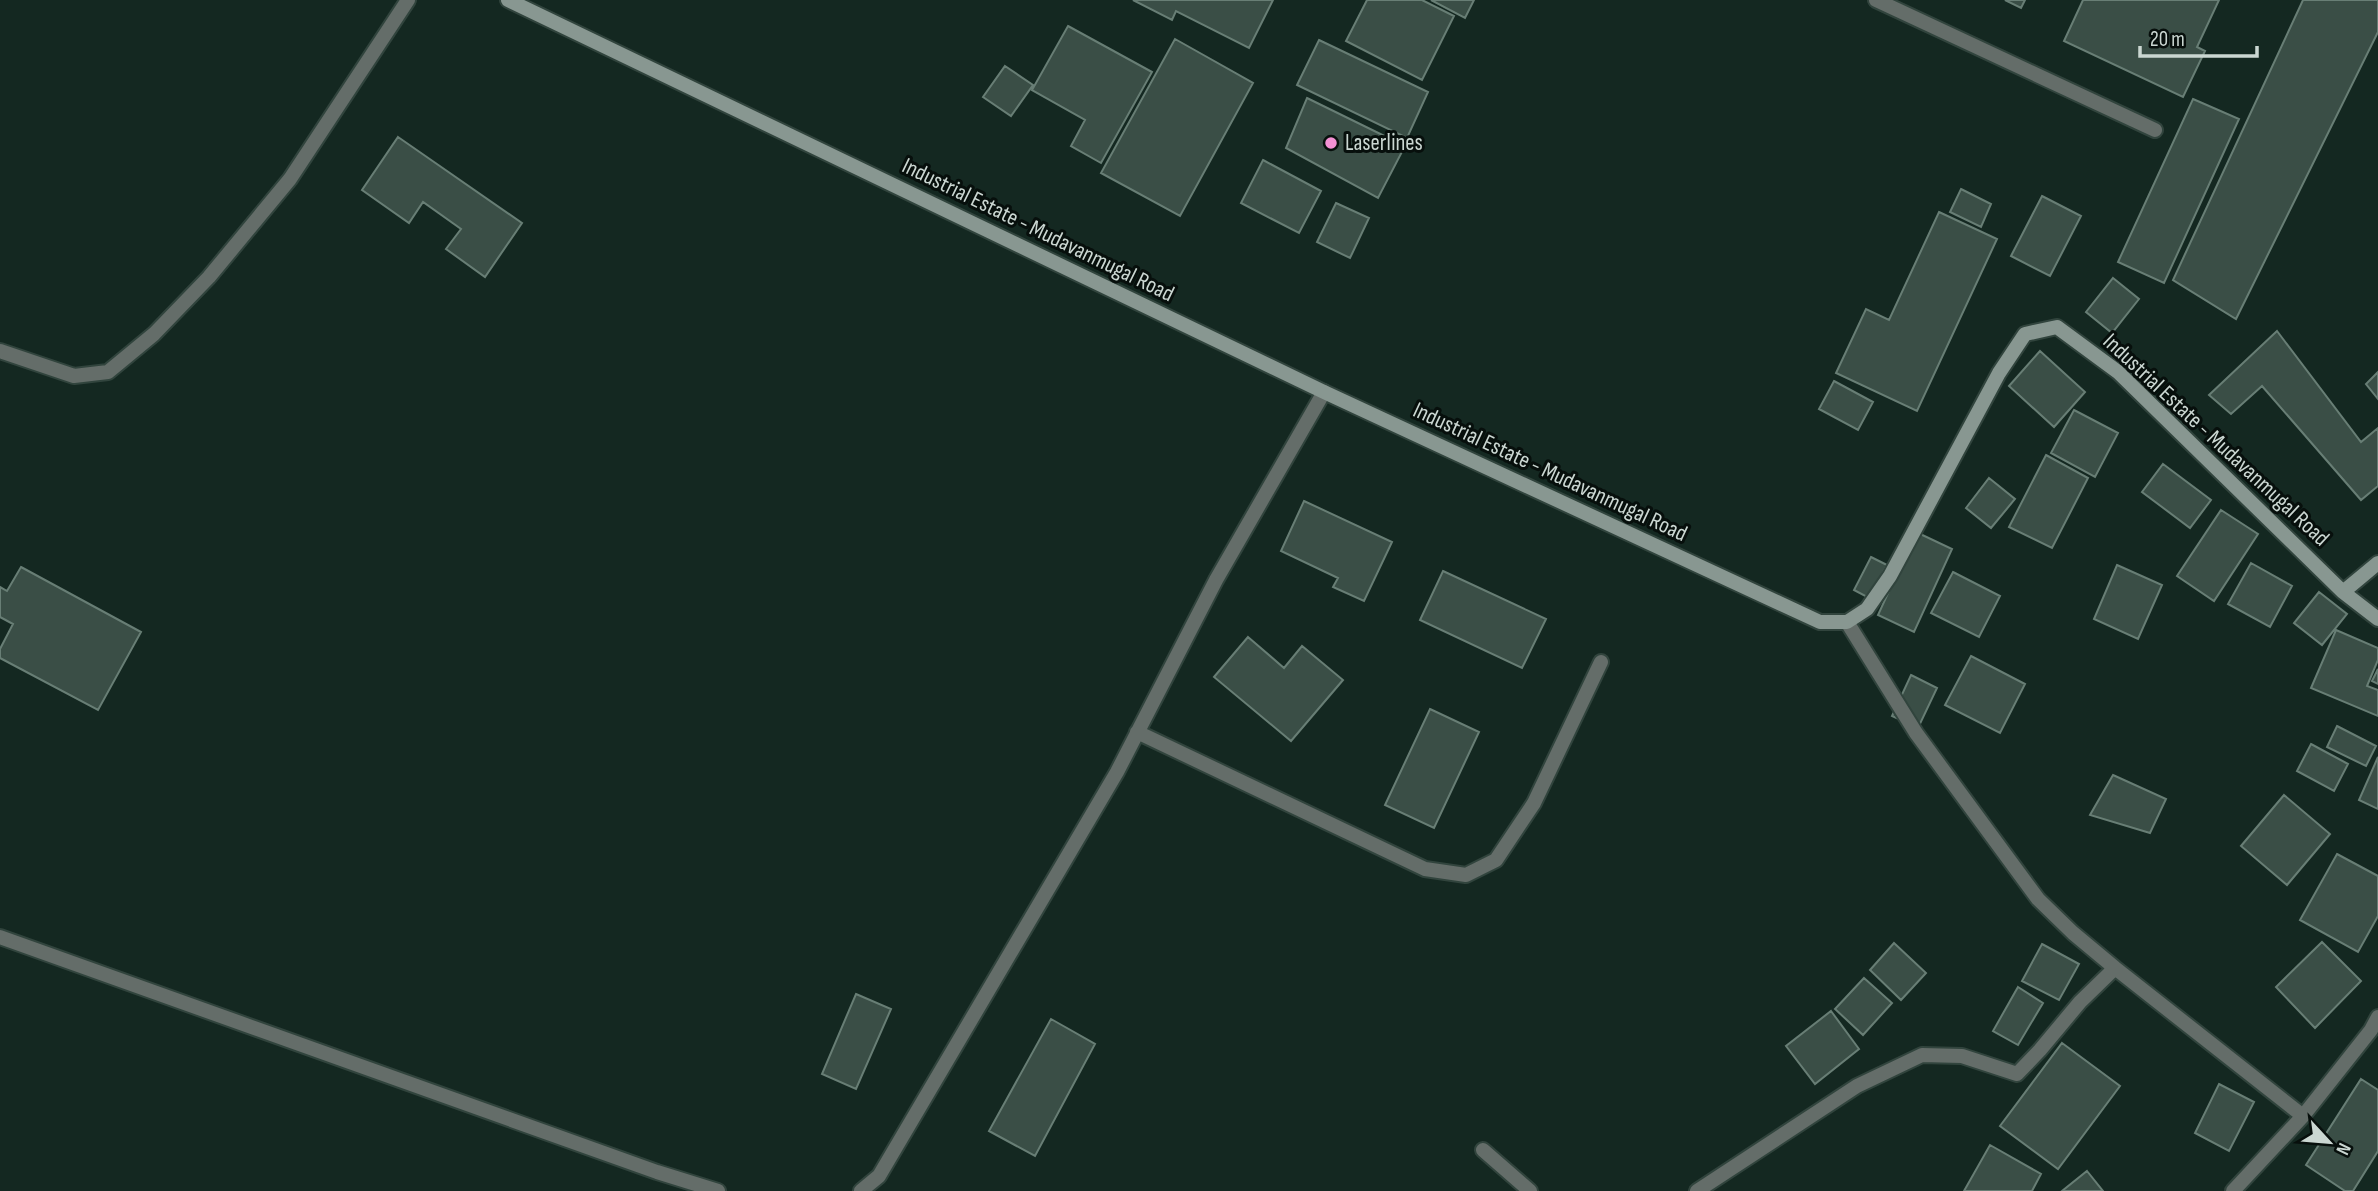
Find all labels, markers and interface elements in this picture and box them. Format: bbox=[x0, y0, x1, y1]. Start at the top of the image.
scale bar bbox=[2140, 14, 2257, 58]
text: 20 m bbox=[2150, 27, 2185, 52]
place label: Laserlines bbox=[1345, 129, 1423, 157]
marker: Laserlines bbox=[1323, 135, 1339, 151]
street label: Industrial Estate - Mudavanmugal Road bbox=[897, 152, 1179, 308]
street label: Industrial Estate - Mudavanmugal Road bbox=[2097, 328, 2335, 552]
street label: Industrial Estate - Mudavanmugal Road bbox=[1409, 396, 1691, 548]
north arrow bbox=[2294, 1107, 2364, 1177]
text: N bbox=[2330, 1139, 2355, 1158]

